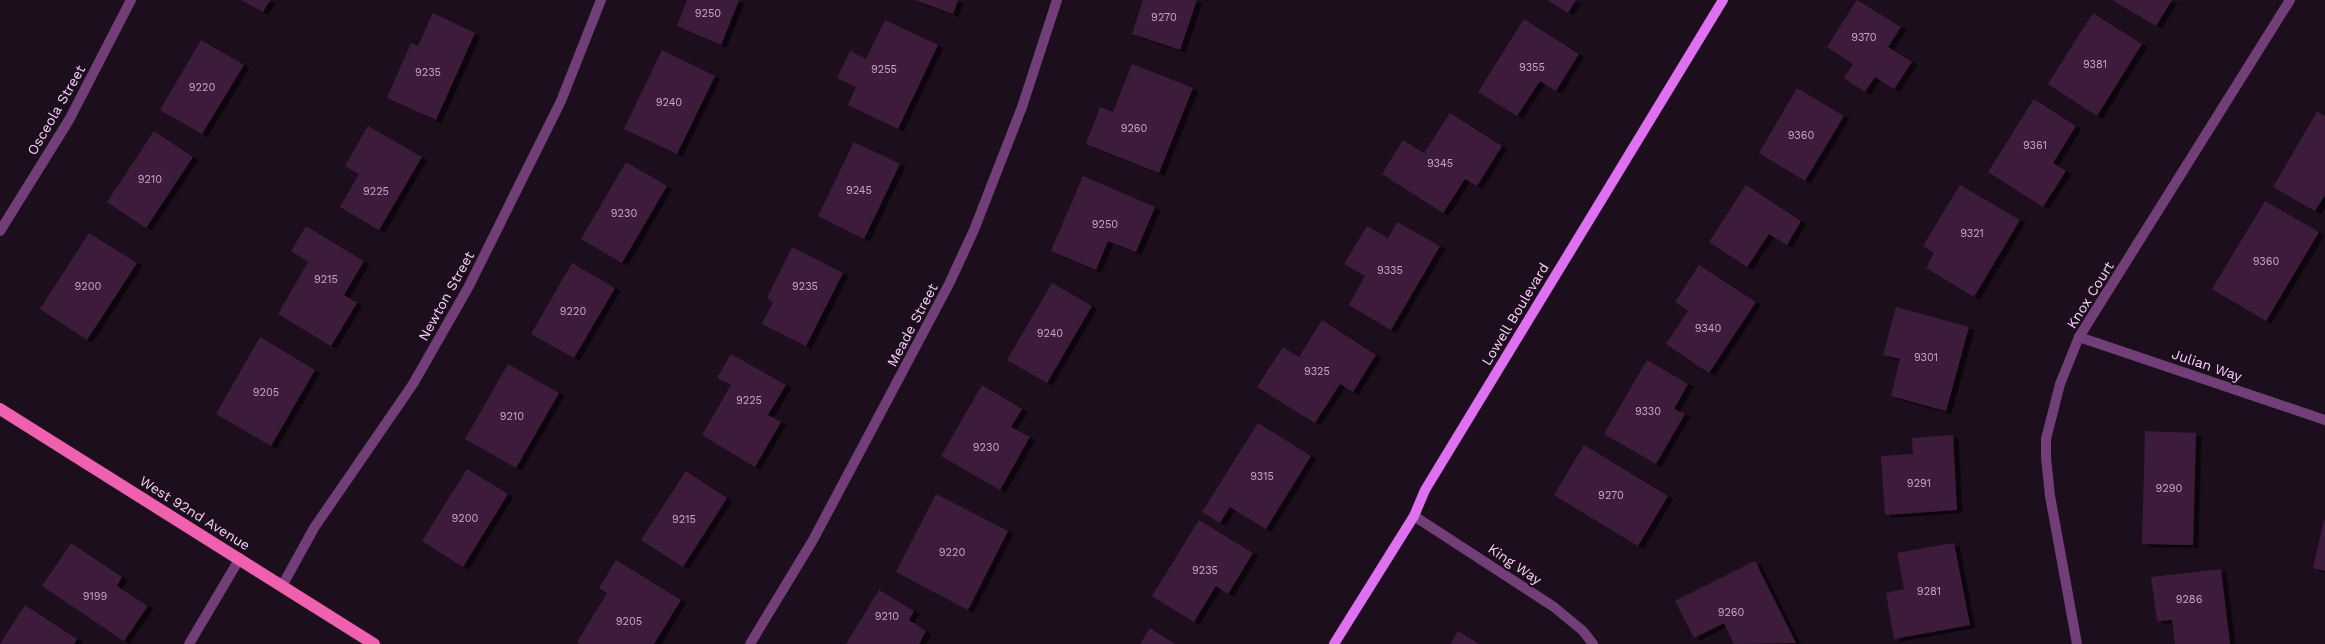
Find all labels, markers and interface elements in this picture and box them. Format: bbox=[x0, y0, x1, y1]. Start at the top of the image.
house number: 9250 bbox=[695, 7, 721, 20]
house number: 9270 bbox=[1151, 11, 1177, 24]
house number: 9370 bbox=[1851, 31, 1877, 44]
house number: 9381 bbox=[2083, 58, 2107, 71]
house number: 9355 bbox=[1519, 61, 1545, 74]
street label: Osceola Street bbox=[24, 62, 88, 158]
house number: 9255 bbox=[871, 63, 897, 76]
house number: 9235 bbox=[415, 66, 441, 79]
house number: 9220 bbox=[189, 81, 215, 94]
house number: 9240 bbox=[656, 96, 682, 109]
house number: 9260 bbox=[1121, 122, 1148, 135]
house number: 9360 bbox=[1788, 129, 1814, 142]
house number: 9361 bbox=[2023, 139, 2047, 152]
house number: 9345 bbox=[1427, 157, 1453, 170]
house number: 9210 bbox=[138, 173, 162, 186]
house number: 9245 bbox=[846, 184, 872, 197]
house number: 9225 bbox=[363, 185, 389, 198]
house number: 9230 bbox=[611, 207, 637, 220]
house number: 9250 bbox=[1092, 218, 1118, 231]
house number: 9321 bbox=[1960, 227, 1984, 240]
street label: Newton Street bbox=[415, 248, 477, 343]
house number: 9360 bbox=[2253, 255, 2279, 268]
street label: Knox Court bbox=[2063, 259, 2117, 331]
street label: Lowell Boulevard bbox=[1478, 260, 1552, 368]
house number: 9335 bbox=[1377, 264, 1403, 277]
house number: 9215 bbox=[314, 273, 338, 286]
house number: 9200 bbox=[75, 280, 102, 293]
house number: 9235 bbox=[792, 280, 818, 293]
street label: Meade Street bbox=[883, 281, 941, 369]
house number: 9220 bbox=[560, 305, 586, 318]
house number: 9340 bbox=[1695, 322, 1721, 335]
house number: 9240 bbox=[1037, 327, 1063, 340]
street label: Julian Way bbox=[2170, 346, 2245, 385]
house number: 9301 bbox=[1914, 351, 1938, 364]
house number: 9325 bbox=[1304, 365, 1330, 378]
house number: 9205 bbox=[253, 386, 279, 399]
house number: 9225 bbox=[736, 394, 762, 407]
house number: 9330 bbox=[1635, 405, 1661, 418]
house number: 9210 bbox=[500, 410, 524, 423]
house number: 9230 bbox=[973, 441, 999, 454]
house number: 9315 bbox=[1250, 470, 1274, 483]
street label: West 92nd Avenue bbox=[137, 473, 253, 553]
house number: 9291 bbox=[1907, 477, 1931, 490]
house number: 9290 bbox=[2156, 482, 2183, 495]
house number: 9270 bbox=[1598, 489, 1624, 502]
house number: 9200 bbox=[452, 512, 479, 525]
house number: 9215 bbox=[672, 513, 696, 526]
street label: King Way bbox=[1485, 540, 1545, 588]
house number: 9220 bbox=[939, 546, 965, 559]
house number: 9235 bbox=[1192, 564, 1218, 577]
house number: 9281 bbox=[1917, 585, 1941, 598]
house number: 9199 bbox=[83, 590, 108, 603]
house number: 9286 bbox=[2176, 593, 2203, 606]
house number: 9260 bbox=[1718, 606, 1745, 619]
house number: 9210 bbox=[875, 610, 899, 623]
house number: 9205 bbox=[616, 615, 642, 628]

